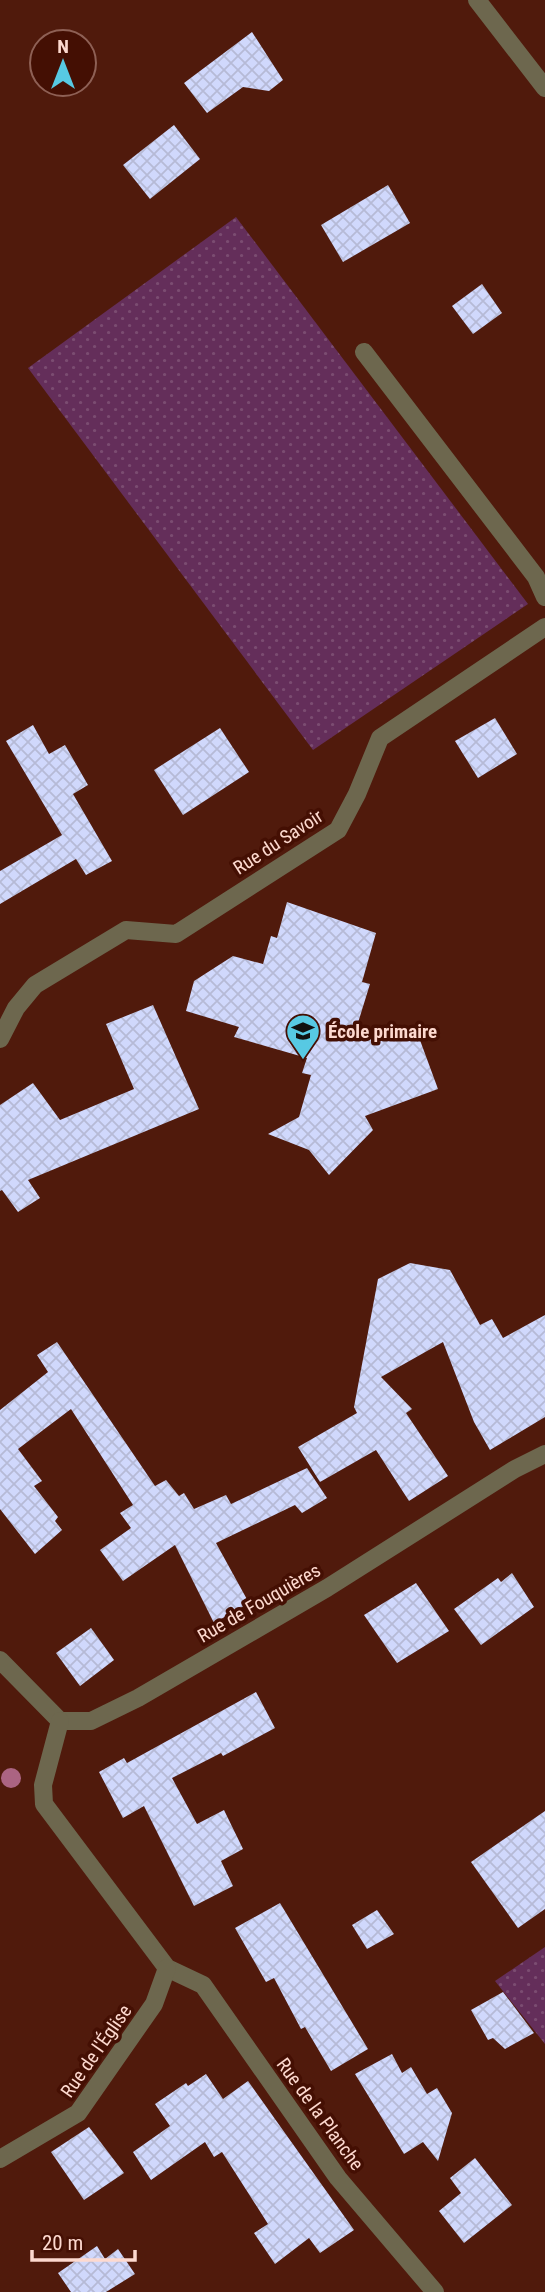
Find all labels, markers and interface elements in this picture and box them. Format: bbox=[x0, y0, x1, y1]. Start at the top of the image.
north arrow bbox=[28, 28, 98, 98]
text: N bbox=[57, 35, 69, 58]
street label: Rue du Savoir bbox=[229, 804, 327, 879]
school or university icon: École primaire bbox=[284, 1012, 322, 1061]
place label: École primaire bbox=[328, 1020, 437, 1043]
street label: Rue de Fouquières bbox=[193, 1559, 325, 1647]
street label: Rue de l'Église bbox=[56, 2000, 136, 2102]
street label: Rue de la Planche bbox=[272, 2053, 368, 2175]
scale bar bbox=[32, 2218, 135, 2262]
text: 20 m bbox=[42, 2231, 83, 2255]

